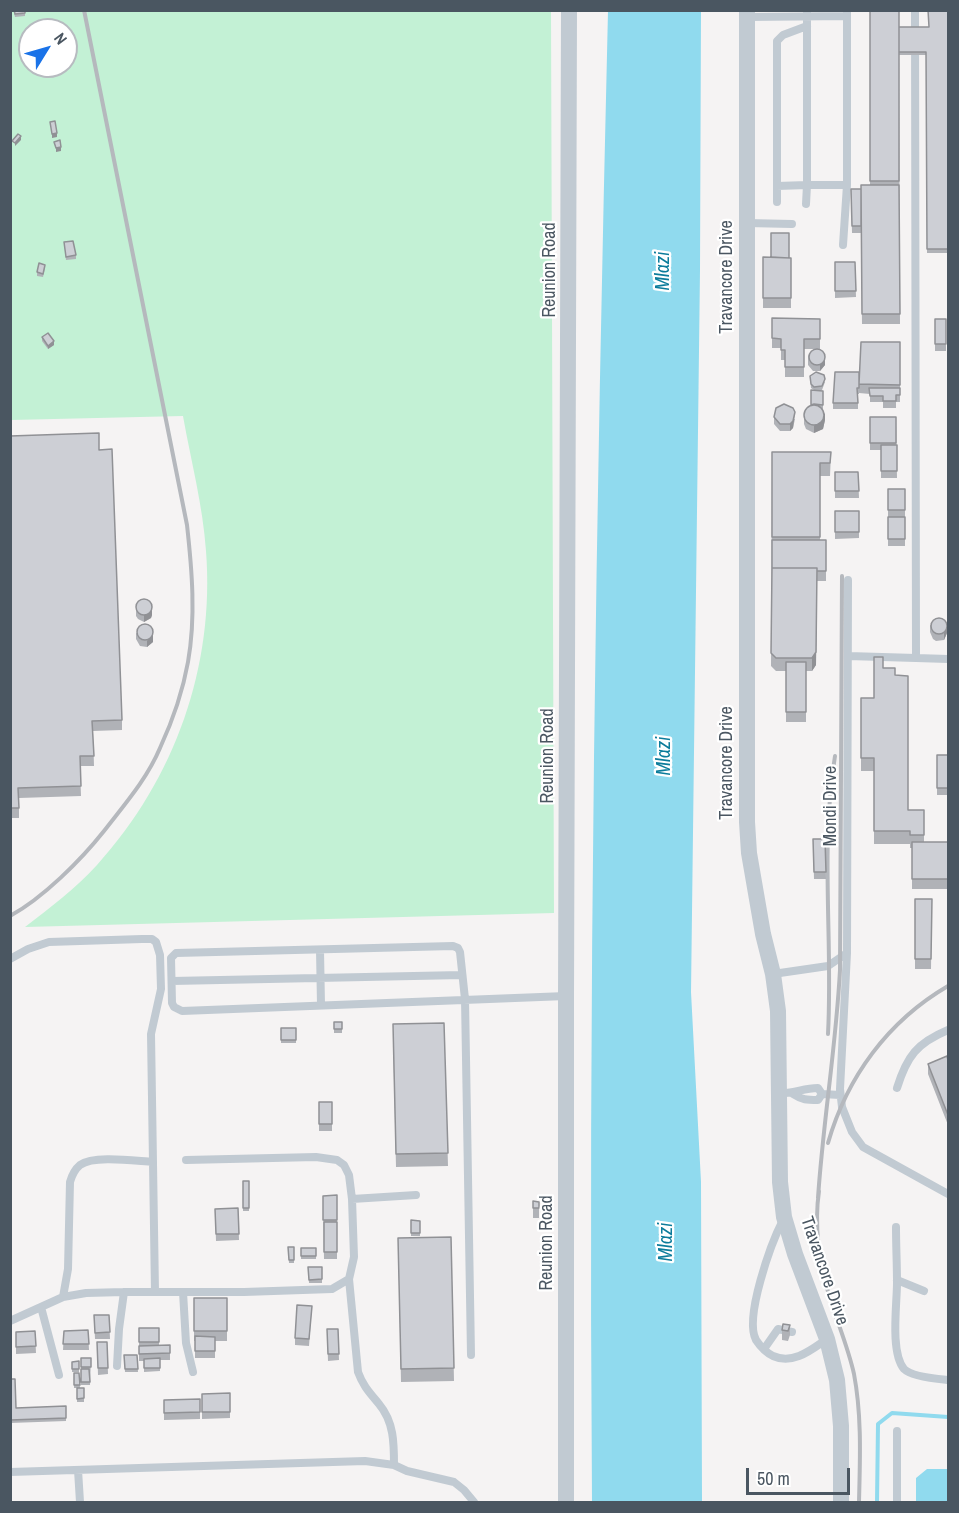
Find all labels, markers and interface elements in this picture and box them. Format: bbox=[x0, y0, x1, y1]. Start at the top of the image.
north arrow bbox=[18, 18, 78, 78]
text: N bbox=[49, 28, 72, 49]
street label: Travancore Drive bbox=[716, 220, 738, 334]
street label: Reunion Road bbox=[539, 222, 561, 318]
water label: Mlazi bbox=[652, 251, 676, 291]
street label: Travancore Drive bbox=[716, 706, 738, 820]
street label: Reunion Road bbox=[537, 708, 559, 804]
water label: Mlazi bbox=[653, 736, 677, 776]
street label: Mondi Drive bbox=[820, 766, 842, 846]
street label: Reunion Road bbox=[536, 1195, 558, 1291]
street label: Travancore Drive bbox=[795, 1214, 853, 1328]
water label: Mlazi bbox=[655, 1222, 679, 1262]
scale bar bbox=[749, 1456, 852, 1494]
text: 50 m bbox=[757, 1466, 790, 1491]

